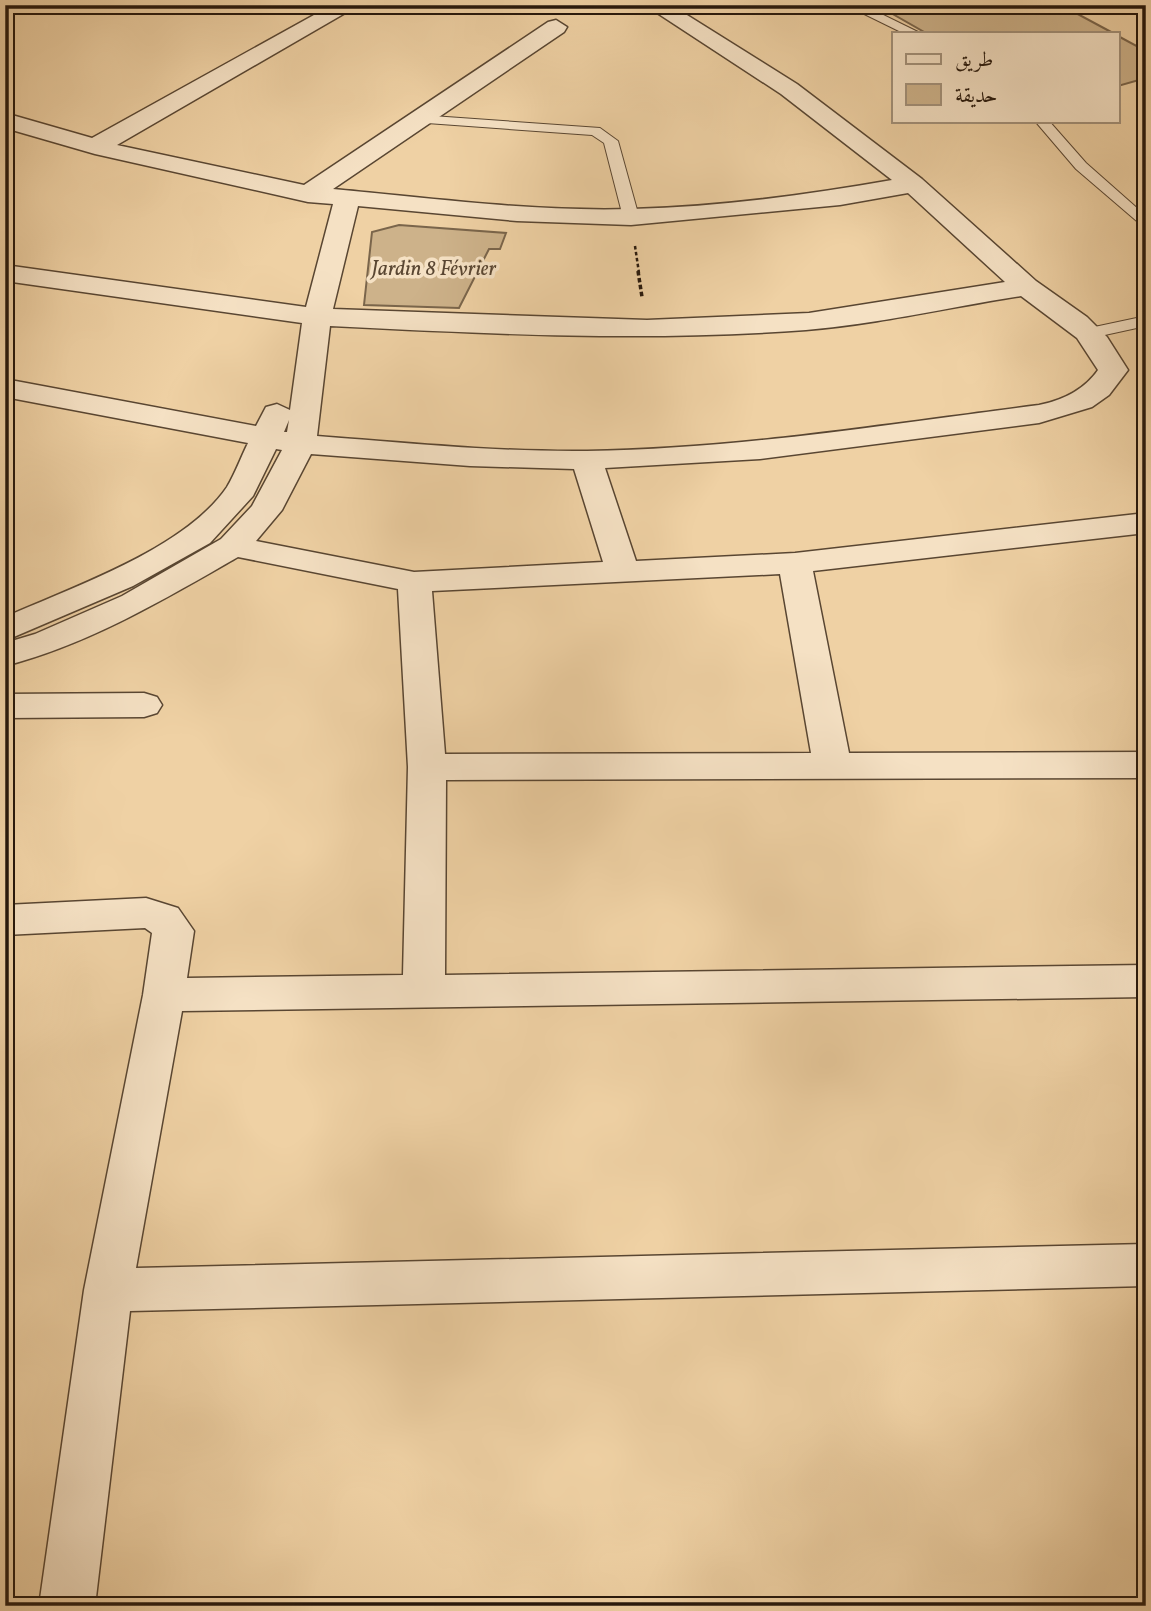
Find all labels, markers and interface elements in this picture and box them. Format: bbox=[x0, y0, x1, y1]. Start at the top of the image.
legend bbox=[892, 32, 1120, 122]
text: طريق bbox=[955, 46, 993, 75]
text: حديقة bbox=[955, 82, 998, 111]
park label: Jardin 8 Février bbox=[370, 255, 497, 284]

